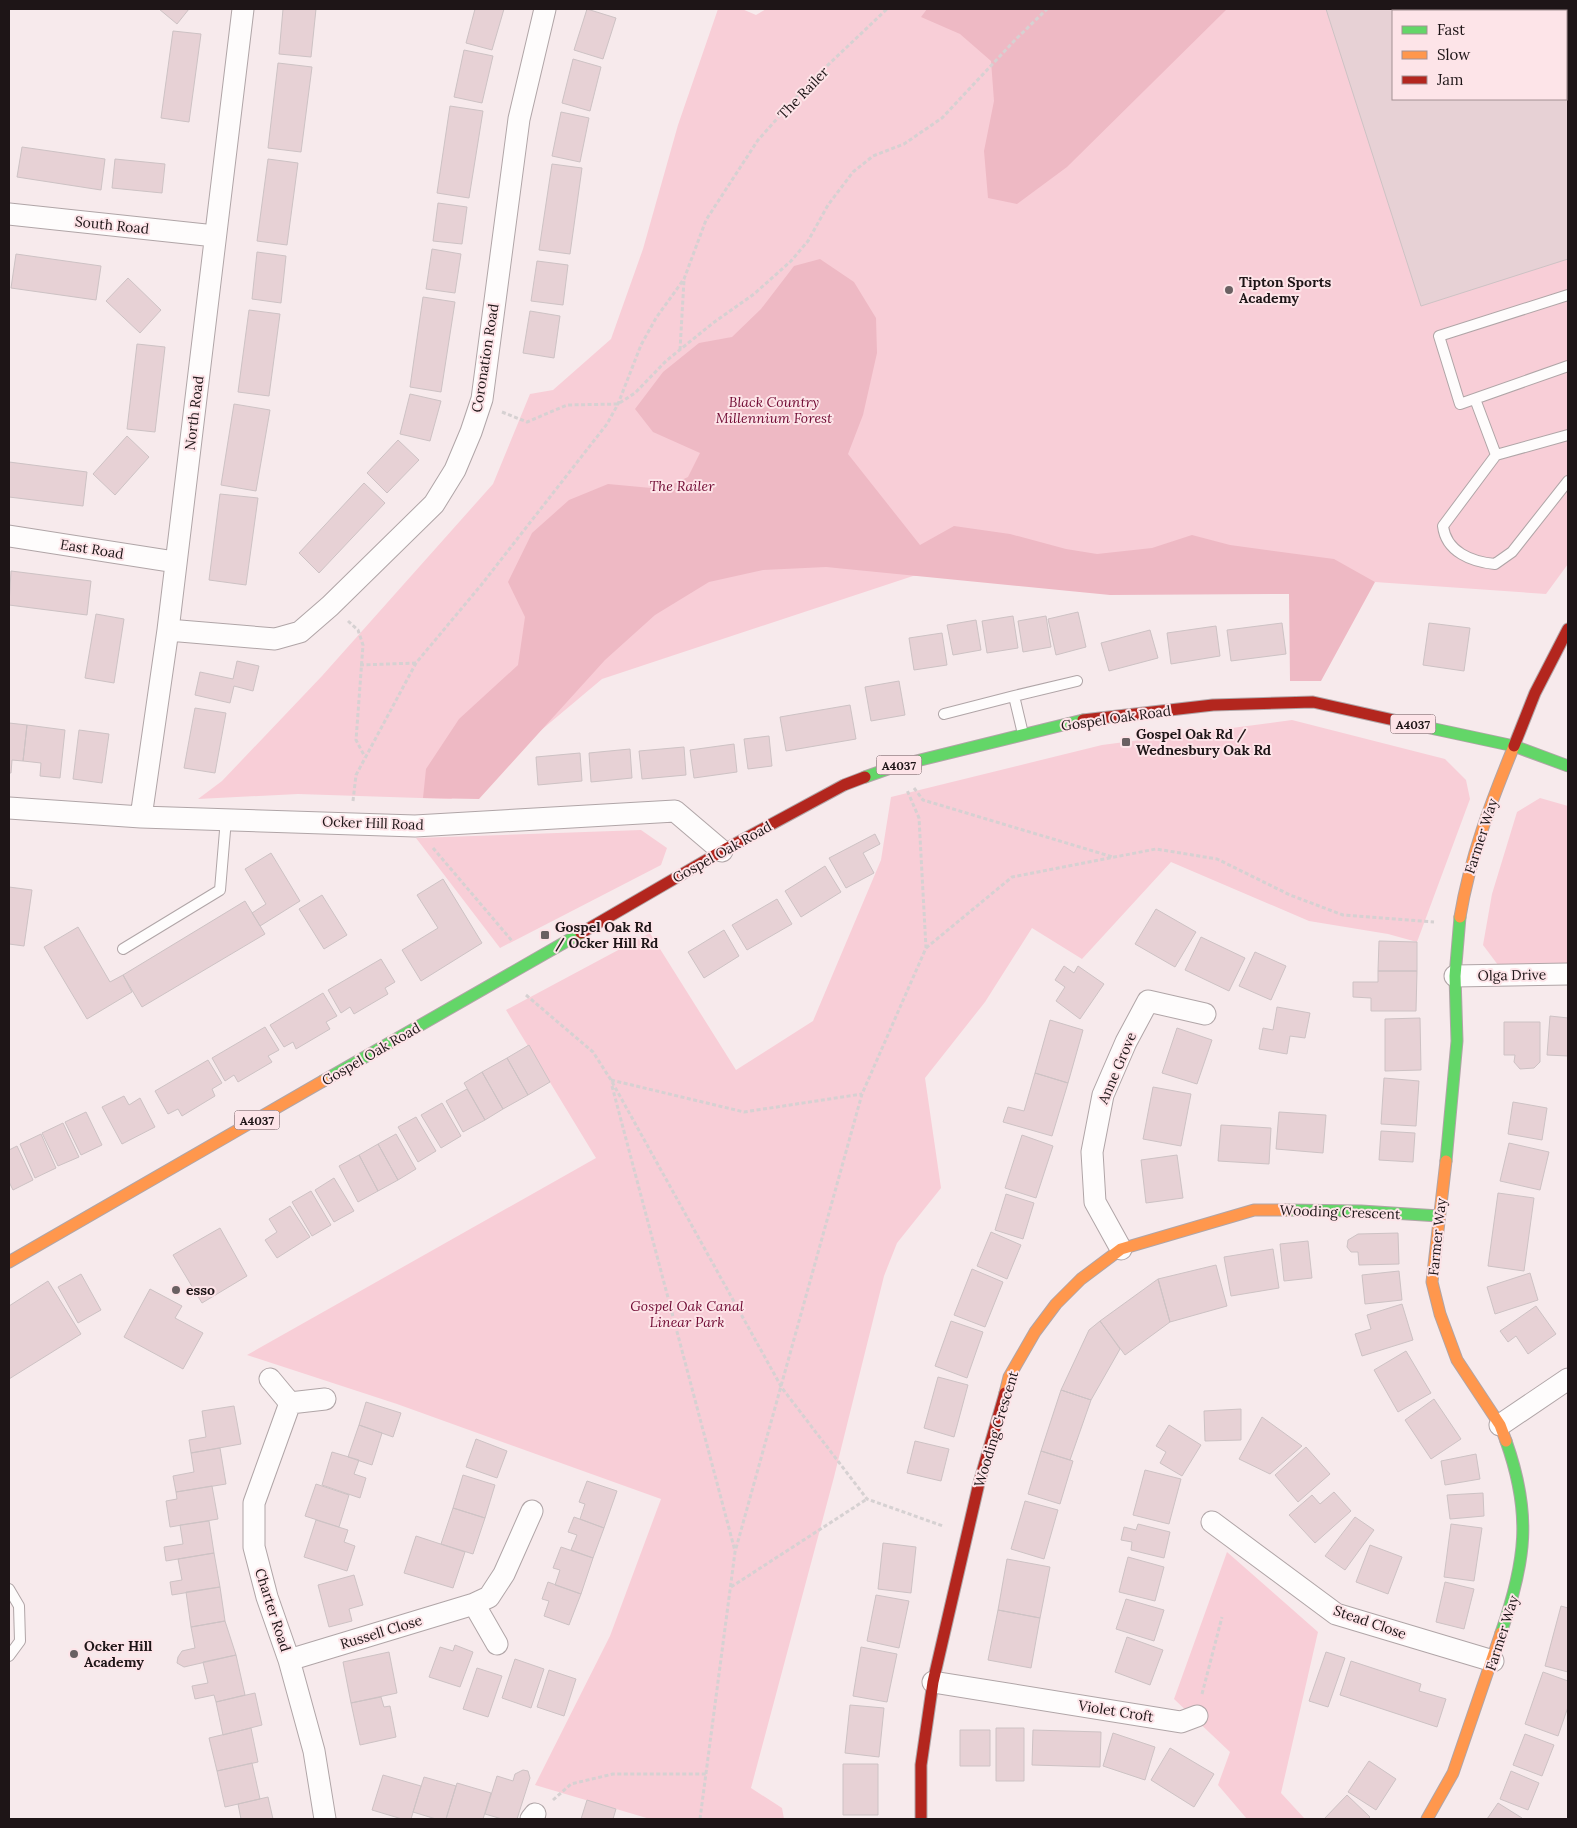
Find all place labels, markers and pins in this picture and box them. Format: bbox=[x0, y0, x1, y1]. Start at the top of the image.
place label: Tipton Sports Academy bbox=[1239, 273, 1331, 307]
marker: Tipton Sports Academy bbox=[1223, 284, 1235, 296]
place label: Gospel Oak Rd / Wednesbury Oak Rd bbox=[1136, 725, 1271, 759]
marker: Gospel Oak Rd / Wednesbury Oak Rd bbox=[1120, 736, 1132, 748]
place label: Gospel Oak Rd / Ocker Hill Rd bbox=[555, 918, 658, 952]
marker: Gospel Oak Rd / Ocker Hill Rd bbox=[539, 929, 551, 941]
place label: esso bbox=[186, 1281, 215, 1299]
marker: esso bbox=[170, 1284, 182, 1296]
place label: Ocker Hill Academy bbox=[84, 1637, 153, 1671]
marker: Ocker Hill Academy bbox=[68, 1648, 80, 1660]

